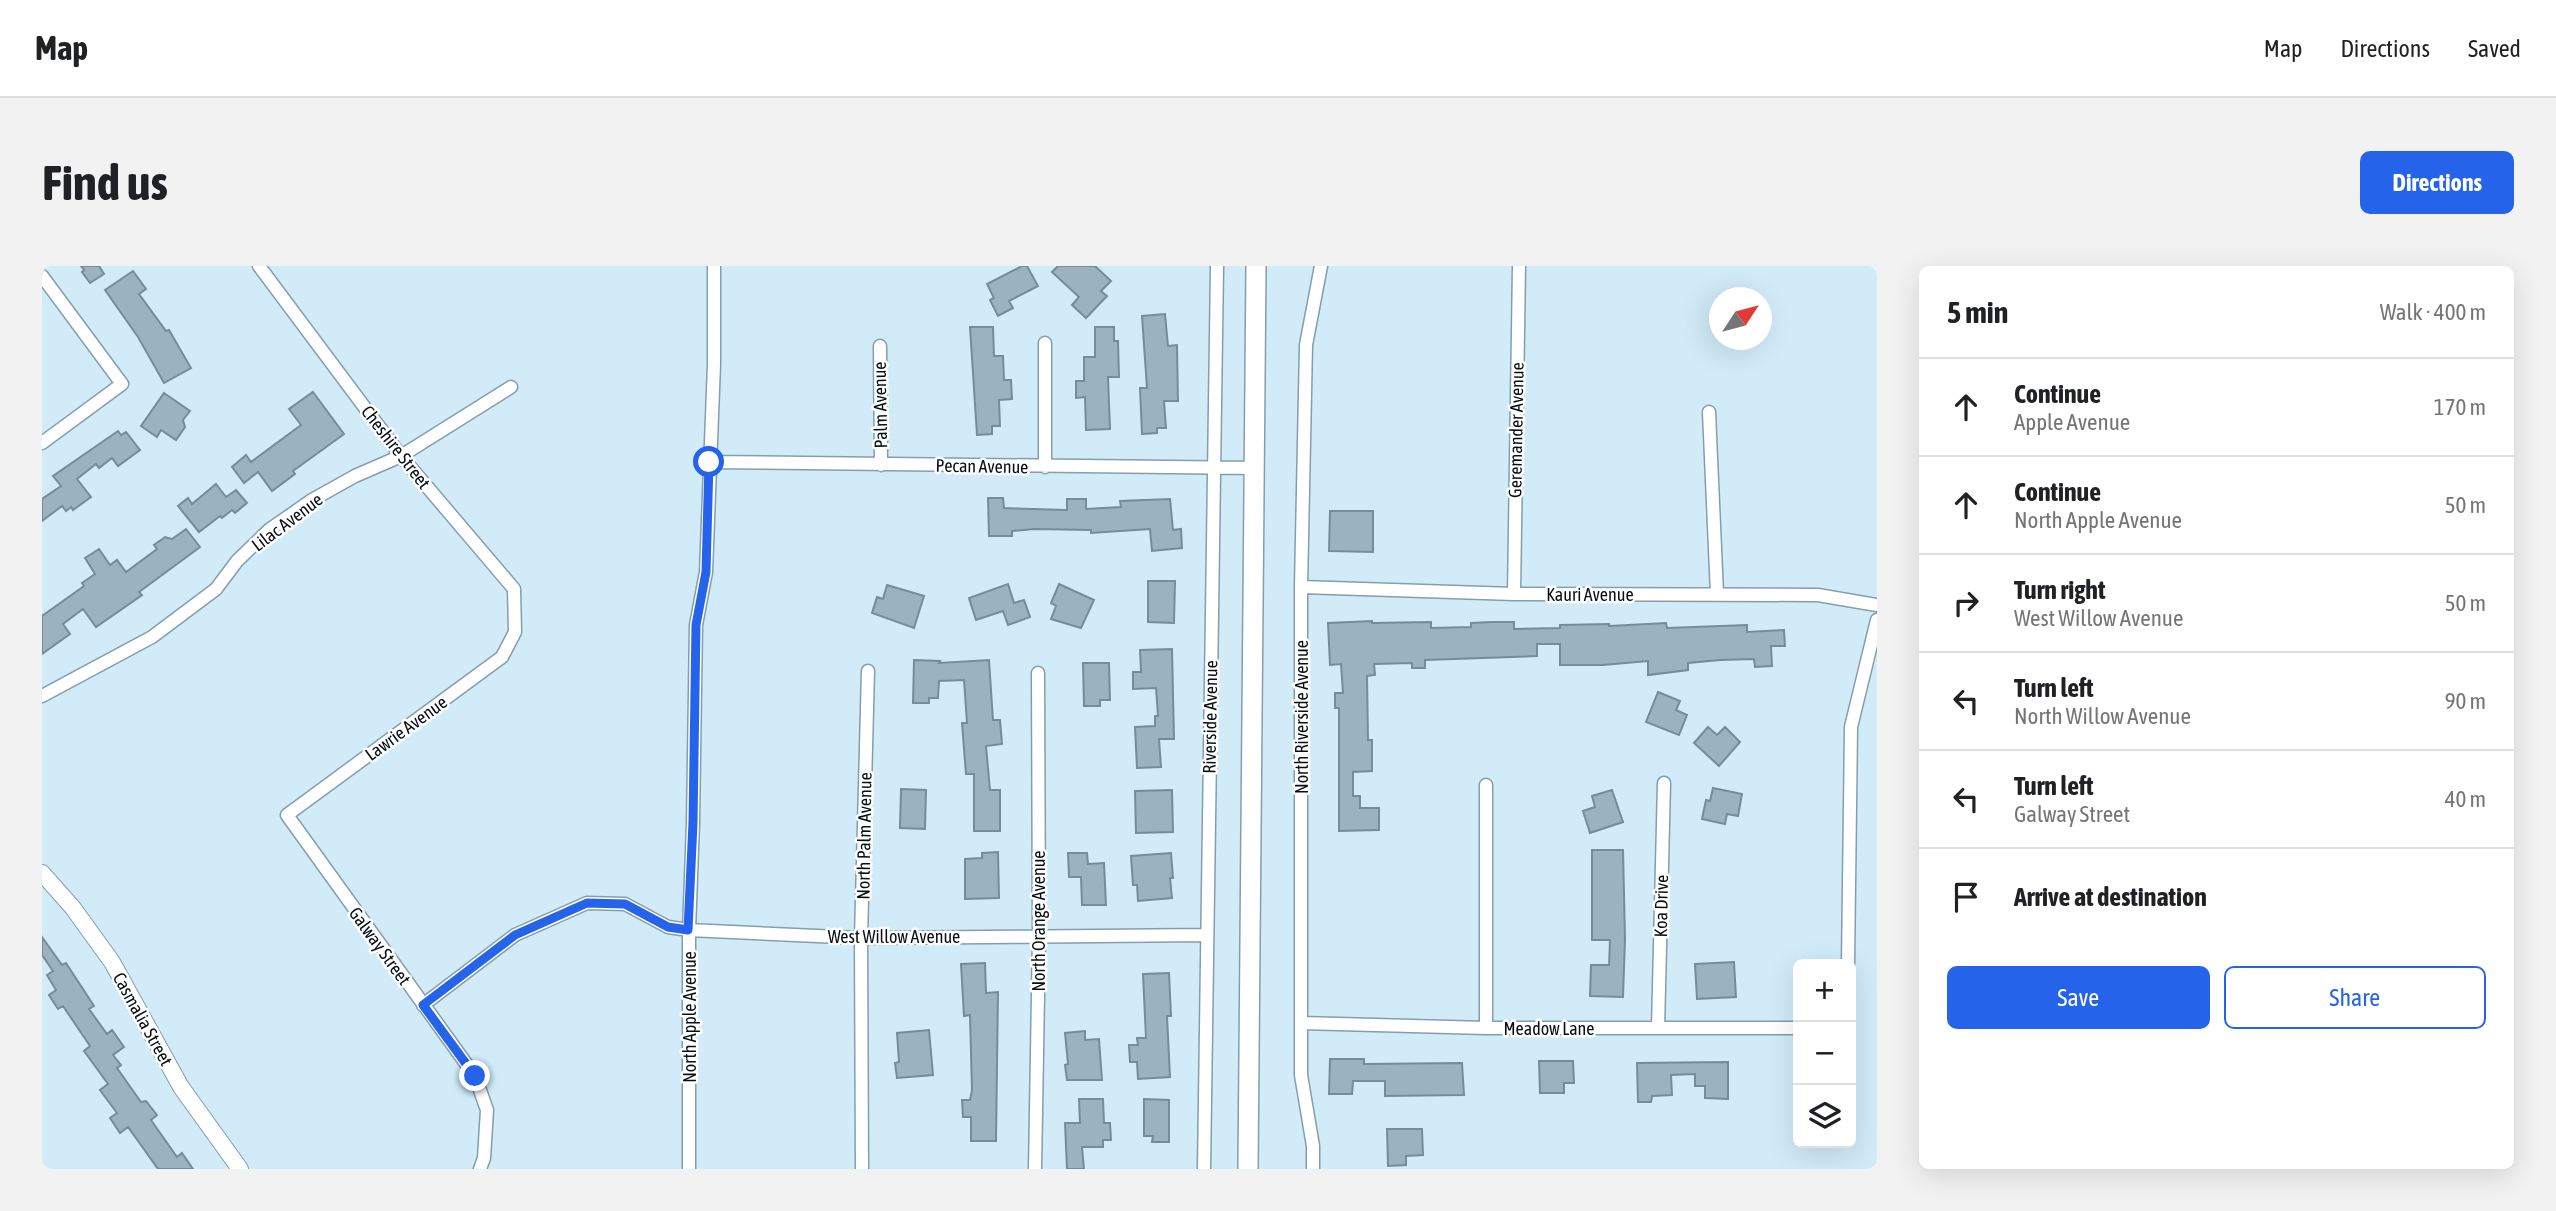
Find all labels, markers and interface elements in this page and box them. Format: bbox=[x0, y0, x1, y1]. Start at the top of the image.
text: Map bbox=[35, 29, 88, 67]
text: Map bbox=[2264, 35, 2302, 62]
text: Directions bbox=[2340, 35, 2430, 62]
text: Saved bbox=[2468, 35, 2521, 62]
button: Directions bbox=[2360, 151, 2514, 214]
text: Find us bbox=[42, 154, 168, 210]
north arrow bbox=[1709, 287, 1772, 350]
text: 5 min bbox=[1947, 295, 2008, 329]
text: Walk · 400 m bbox=[2380, 299, 2486, 325]
street label: Palm Avenue bbox=[869, 361, 891, 449]
street label: Geremander Avenue bbox=[1504, 362, 1528, 498]
text: Continue bbox=[2014, 379, 2101, 409]
icon: ahead bbox=[1947, 388, 1985, 426]
text: 170 m bbox=[2434, 394, 2486, 420]
street label: Cheshire Street bbox=[357, 401, 435, 493]
text: Apple Avenue bbox=[2014, 409, 2130, 435]
route start bbox=[693, 446, 724, 477]
street label: Pecan Avenue bbox=[935, 455, 1029, 477]
text: Continue bbox=[2014, 477, 2101, 507]
icon: ahead bbox=[1947, 486, 1985, 524]
street label: Lilac Avenue bbox=[247, 489, 327, 555]
text: 50 m bbox=[2445, 492, 2486, 518]
text: North Apple Avenue bbox=[2014, 507, 2182, 533]
text: Turn right bbox=[2014, 575, 2105, 605]
street label: Kauri Avenue bbox=[1546, 584, 1634, 605]
icon: right bbox=[1947, 584, 1985, 622]
text: 50 m bbox=[2445, 590, 2486, 616]
text: West Willow Avenue bbox=[2014, 605, 2183, 631]
street label: North Riverside Avenue bbox=[1291, 640, 1312, 794]
street label: Riverside Avenue bbox=[1199, 660, 1221, 774]
text: Turn left bbox=[2014, 673, 2094, 703]
icon: left bbox=[1947, 682, 1985, 720]
text: 90 m bbox=[2445, 688, 2486, 714]
street label: Lawrie Avenue bbox=[361, 691, 451, 765]
text: North Willow Avenue bbox=[2014, 703, 2191, 729]
text: Turn left bbox=[2014, 771, 2094, 801]
street label: North Palm Avenue bbox=[852, 772, 876, 900]
icon: left bbox=[1947, 780, 1985, 818]
text: 40 m bbox=[2445, 786, 2486, 812]
text: Galway Street bbox=[2014, 801, 2130, 827]
street label: North Orange Avenue bbox=[1028, 851, 1049, 992]
street label: Koa Drive bbox=[1650, 874, 1672, 938]
icon: arrive bbox=[1947, 878, 1985, 916]
text: Arrive at destination bbox=[2014, 882, 2207, 912]
street label: Galway Street bbox=[345, 903, 415, 989]
street label: West Willow Avenue bbox=[828, 926, 960, 947]
street label: North Apple Avenue bbox=[679, 951, 700, 1083]
map controls bbox=[1793, 959, 1856, 1148]
button: + bbox=[1793, 959, 1856, 1022]
button: Save bbox=[1947, 966, 2210, 1029]
button: Share bbox=[2224, 966, 2486, 1029]
street label: Casmalia Street bbox=[109, 969, 177, 1069]
street label: Meadow Lane bbox=[1504, 1018, 1594, 1039]
button: − bbox=[1793, 1022, 1856, 1085]
route end bbox=[459, 1060, 490, 1091]
button: layers bbox=[1793, 1085, 1856, 1148]

